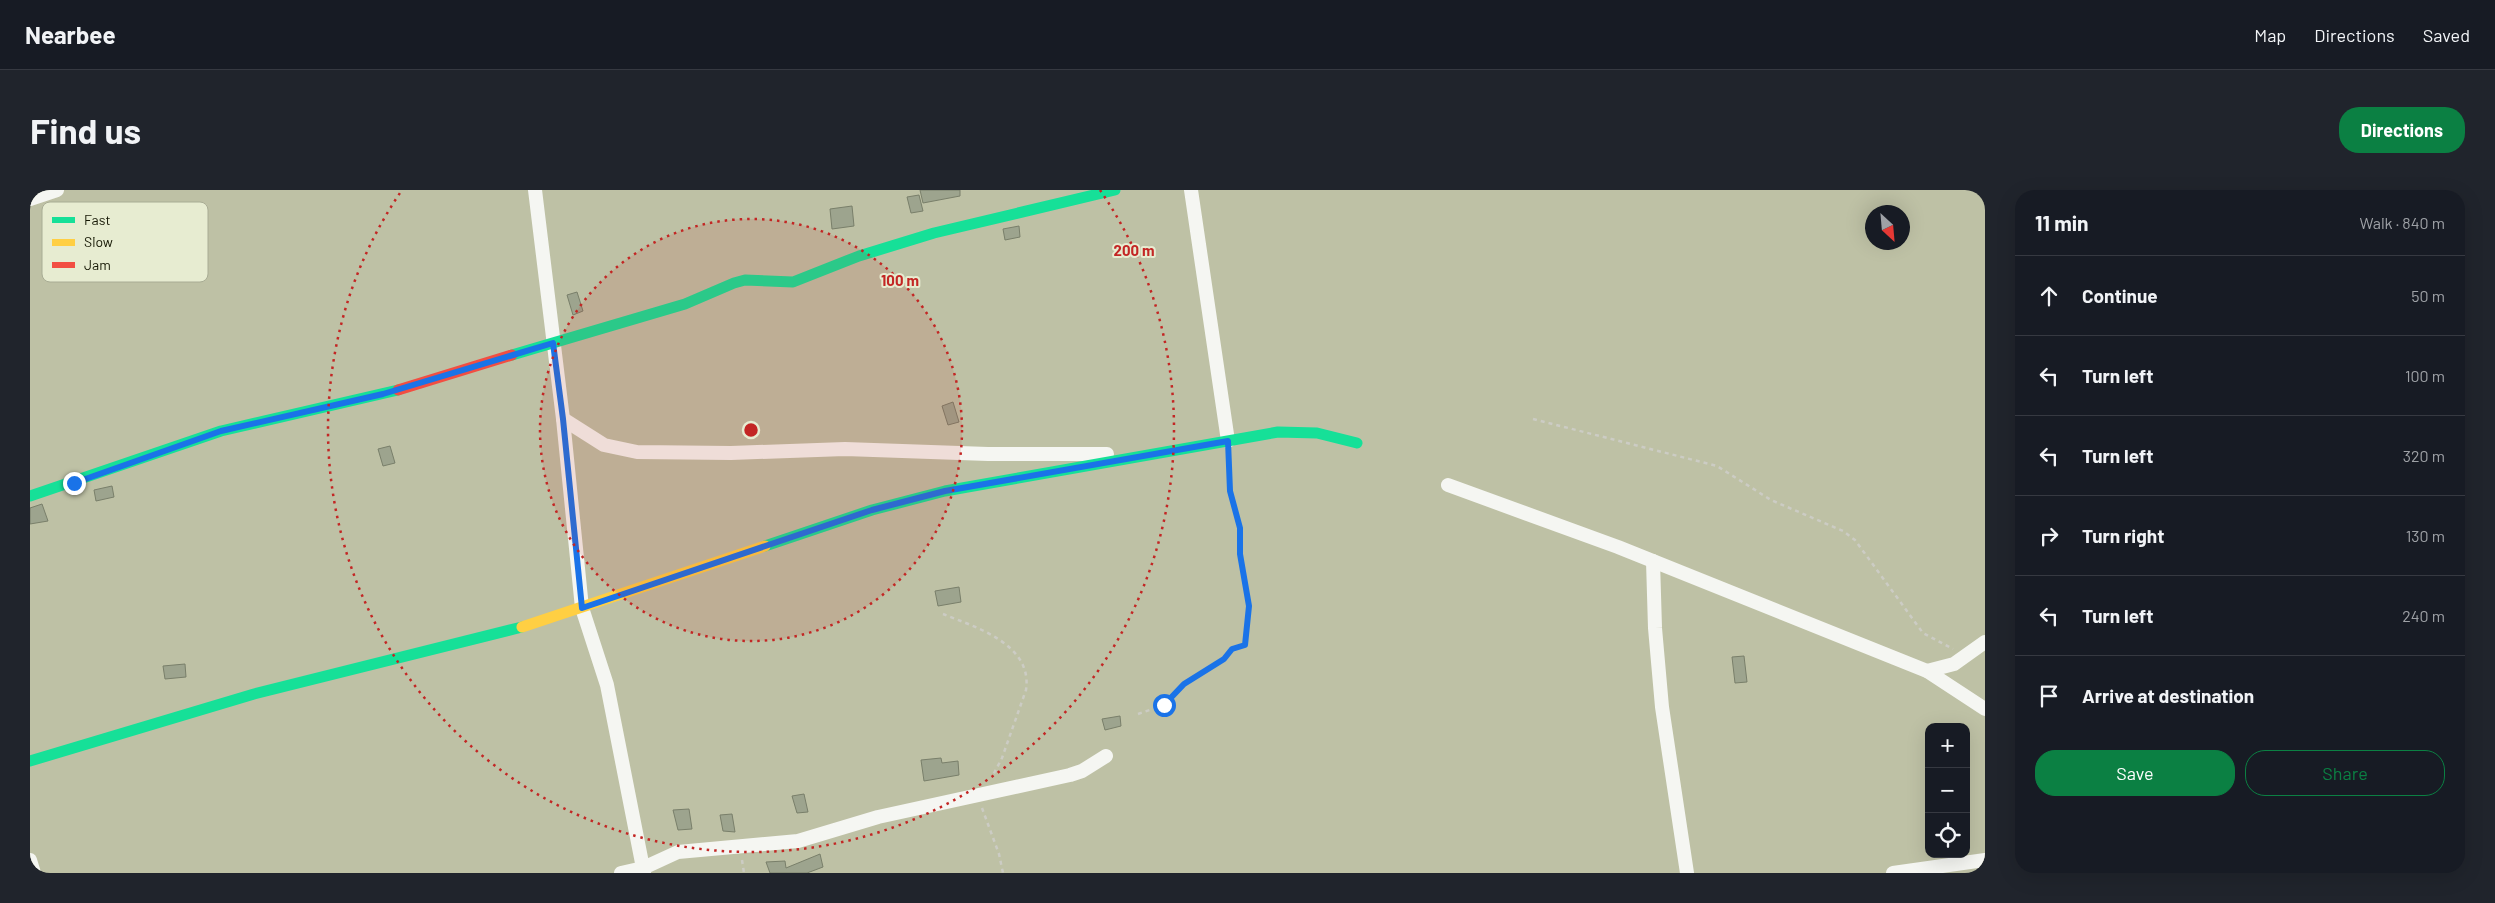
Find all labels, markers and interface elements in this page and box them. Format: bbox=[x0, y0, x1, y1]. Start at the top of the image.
text: Nearbee bbox=[25, 20, 116, 49]
text: Map bbox=[2254, 24, 2286, 46]
text: Directions bbox=[2314, 24, 2395, 46]
text: Saved bbox=[2423, 24, 2470, 46]
button: Directions bbox=[2339, 107, 2465, 153]
text: Find us bbox=[30, 109, 141, 151]
legend bbox=[42, 202, 208, 282]
north arrow bbox=[1865, 205, 1910, 250]
text: 11 min bbox=[2035, 210, 2089, 235]
text: Fast bbox=[84, 211, 110, 228]
text: Walk · 840 m bbox=[2359, 213, 2445, 232]
text: Slow bbox=[84, 233, 113, 250]
text: 200 m bbox=[1113, 241, 1155, 259]
text: Jam bbox=[84, 256, 111, 273]
text: 100 m bbox=[881, 271, 919, 289]
icon: ahead bbox=[2035, 282, 2063, 310]
text: Continue bbox=[2082, 284, 2158, 307]
text: 50 m bbox=[2411, 286, 2445, 305]
icon: left bbox=[2035, 362, 2063, 390]
text: Turn left bbox=[2082, 364, 2153, 387]
text: 100 m bbox=[2405, 366, 2445, 385]
centre of rings bbox=[742, 421, 760, 439]
icon: left bbox=[2035, 442, 2063, 470]
text: Turn left bbox=[2082, 444, 2153, 467]
text: 320 m bbox=[2403, 446, 2445, 465]
route end bbox=[63, 472, 86, 495]
icon: right bbox=[2035, 522, 2063, 550]
text: Turn right bbox=[2082, 524, 2164, 547]
text: 130 m bbox=[2406, 526, 2445, 545]
icon: left bbox=[2035, 602, 2063, 630]
text: Turn left bbox=[2082, 604, 2153, 627]
text: 240 m bbox=[2402, 606, 2445, 625]
icon: arrive bbox=[2035, 682, 2063, 710]
text: Arrive at destination bbox=[2082, 684, 2254, 707]
route start bbox=[1153, 694, 1176, 717]
map controls bbox=[1925, 723, 1970, 858]
button: + bbox=[1925, 723, 1970, 768]
button: Save bbox=[2035, 750, 2235, 796]
button: Share bbox=[2245, 750, 2445, 796]
button: − bbox=[1925, 768, 1970, 813]
button: locate bbox=[1925, 813, 1970, 858]

